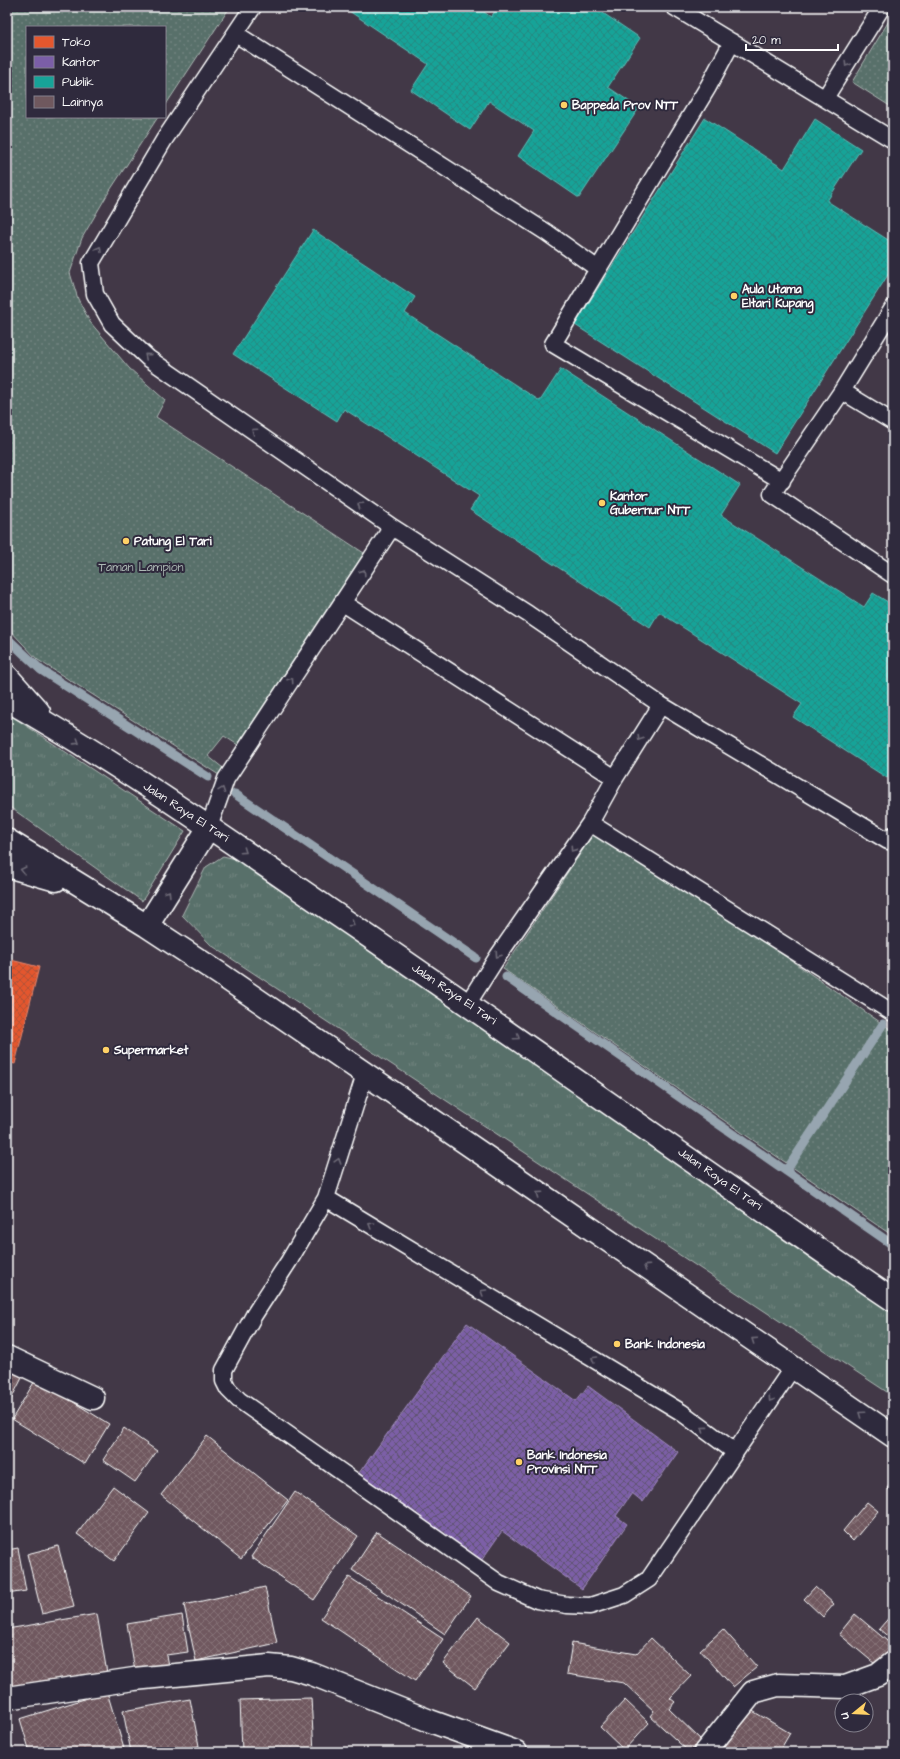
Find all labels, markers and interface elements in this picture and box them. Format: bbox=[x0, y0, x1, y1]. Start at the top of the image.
legend bbox=[26, 26, 166, 118]
scale bar bbox=[746, 26, 838, 52]
text: 20 m bbox=[752, 32, 781, 49]
text: Toko bbox=[62, 34, 91, 51]
text: Kantor bbox=[62, 54, 100, 71]
one-way arrow bbox=[844, 60, 851, 67]
text: Publik bbox=[62, 74, 94, 91]
text: Lainnya bbox=[62, 94, 103, 112]
place label: Bappeda Prov NTT bbox=[572, 97, 679, 115]
marker: Bappeda Prov NTT bbox=[559, 100, 569, 110]
one-way arrow bbox=[95, 246, 102, 253]
place label: Aula Utama Eltari Kupang bbox=[742, 281, 814, 314]
marker: Aula Utama Eltari Kupang bbox=[729, 291, 739, 301]
one-way arrow bbox=[145, 354, 152, 361]
one-way arrow bbox=[251, 429, 258, 436]
place label: Kantor Gubernur NTT bbox=[610, 488, 691, 519]
marker: Kantor Gubernur NTT bbox=[597, 498, 607, 508]
one-way arrow bbox=[358, 503, 365, 510]
place label: Patung El Tari bbox=[134, 533, 212, 552]
marker: Patung El Tari bbox=[121, 536, 131, 546]
park label: Taman Lampion bbox=[99, 559, 183, 576]
one-way arrow bbox=[358, 569, 366, 576]
one-way arrow bbox=[286, 678, 293, 685]
one-way arrow bbox=[638, 734, 645, 741]
one-way arrow bbox=[72, 737, 79, 744]
street label: Jalan Raya El Tari bbox=[139, 778, 232, 847]
one-way arrow bbox=[217, 787, 225, 794]
one-way arrow bbox=[570, 845, 578, 852]
one-way arrow bbox=[240, 846, 247, 854]
one-way arrow bbox=[20, 866, 27, 875]
one-way arrow bbox=[163, 890, 170, 897]
one-way arrow bbox=[347, 919, 354, 926]
one-way arrow bbox=[496, 951, 503, 958]
street label: Jalan Raya El Tari bbox=[408, 959, 500, 1030]
one-way arrow bbox=[512, 1032, 519, 1039]
place label: Supermarket bbox=[113, 1042, 189, 1060]
marker: Supermarket bbox=[101, 1045, 111, 1055]
street label: Jalan Raya El Tari bbox=[674, 1144, 766, 1215]
one-way arrow bbox=[333, 1158, 342, 1165]
one-way arrow bbox=[536, 1191, 543, 1198]
one-way arrow bbox=[368, 1223, 375, 1230]
one-way arrow bbox=[644, 1265, 651, 1272]
one-way arrow bbox=[480, 1290, 487, 1297]
place label: Bank Indonesia bbox=[625, 1336, 706, 1353]
one-way arrow bbox=[751, 1338, 758, 1345]
marker: Bank Indonesia bbox=[612, 1339, 622, 1349]
one-way arrow bbox=[591, 1357, 598, 1364]
one-way arrow bbox=[769, 1395, 776, 1402]
one-way arrow bbox=[858, 1411, 865, 1419]
one-way arrow bbox=[701, 1426, 708, 1433]
place label: Bank Indonesia Provinsi NTT bbox=[527, 1447, 608, 1478]
marker: Bank Indonesia Provinsi NTT bbox=[514, 1457, 524, 1467]
north arrow bbox=[834, 1693, 874, 1733]
text: U bbox=[837, 1711, 853, 1722]

